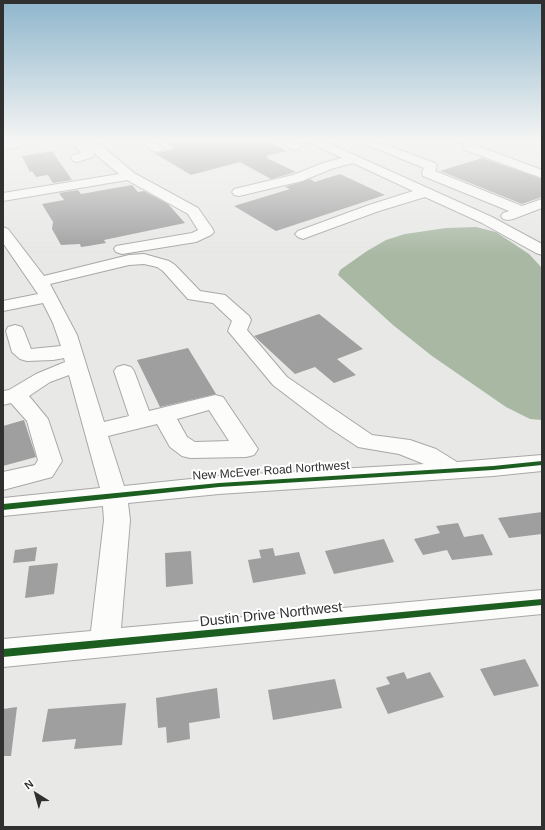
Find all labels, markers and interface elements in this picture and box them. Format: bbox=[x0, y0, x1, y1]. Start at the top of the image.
street label: New McEver Road Northwest bbox=[192, 458, 350, 484]
street label: Dustin Drive Northwest bbox=[199, 599, 343, 631]
north arrow bbox=[16, 774, 56, 814]
text: N bbox=[22, 777, 36, 792]

